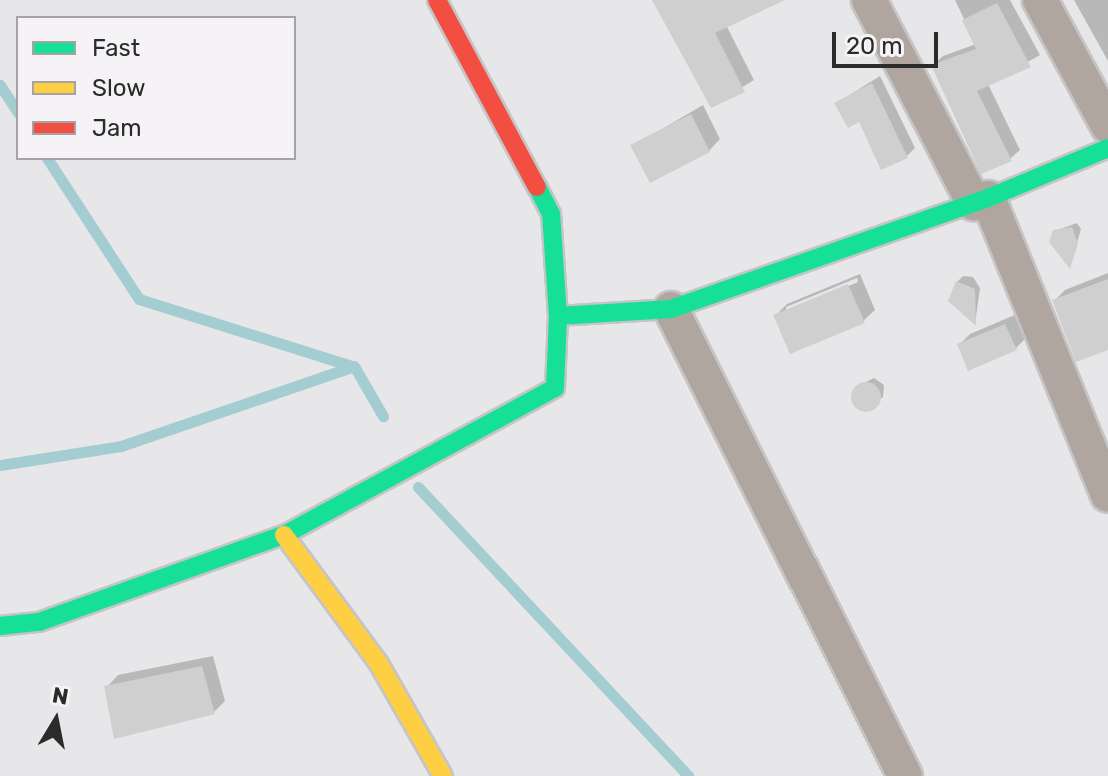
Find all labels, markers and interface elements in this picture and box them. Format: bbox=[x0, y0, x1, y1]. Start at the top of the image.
legend bbox=[16, 16, 296, 160]
scale bar bbox=[836, 16, 942, 66]
text: 20 m bbox=[846, 32, 903, 60]
text: Fast bbox=[92, 34, 140, 62]
text: Slow bbox=[92, 74, 145, 102]
text: Jam bbox=[92, 114, 142, 142]
north arrow bbox=[16, 680, 96, 760]
text: N bbox=[50, 681, 70, 711]

